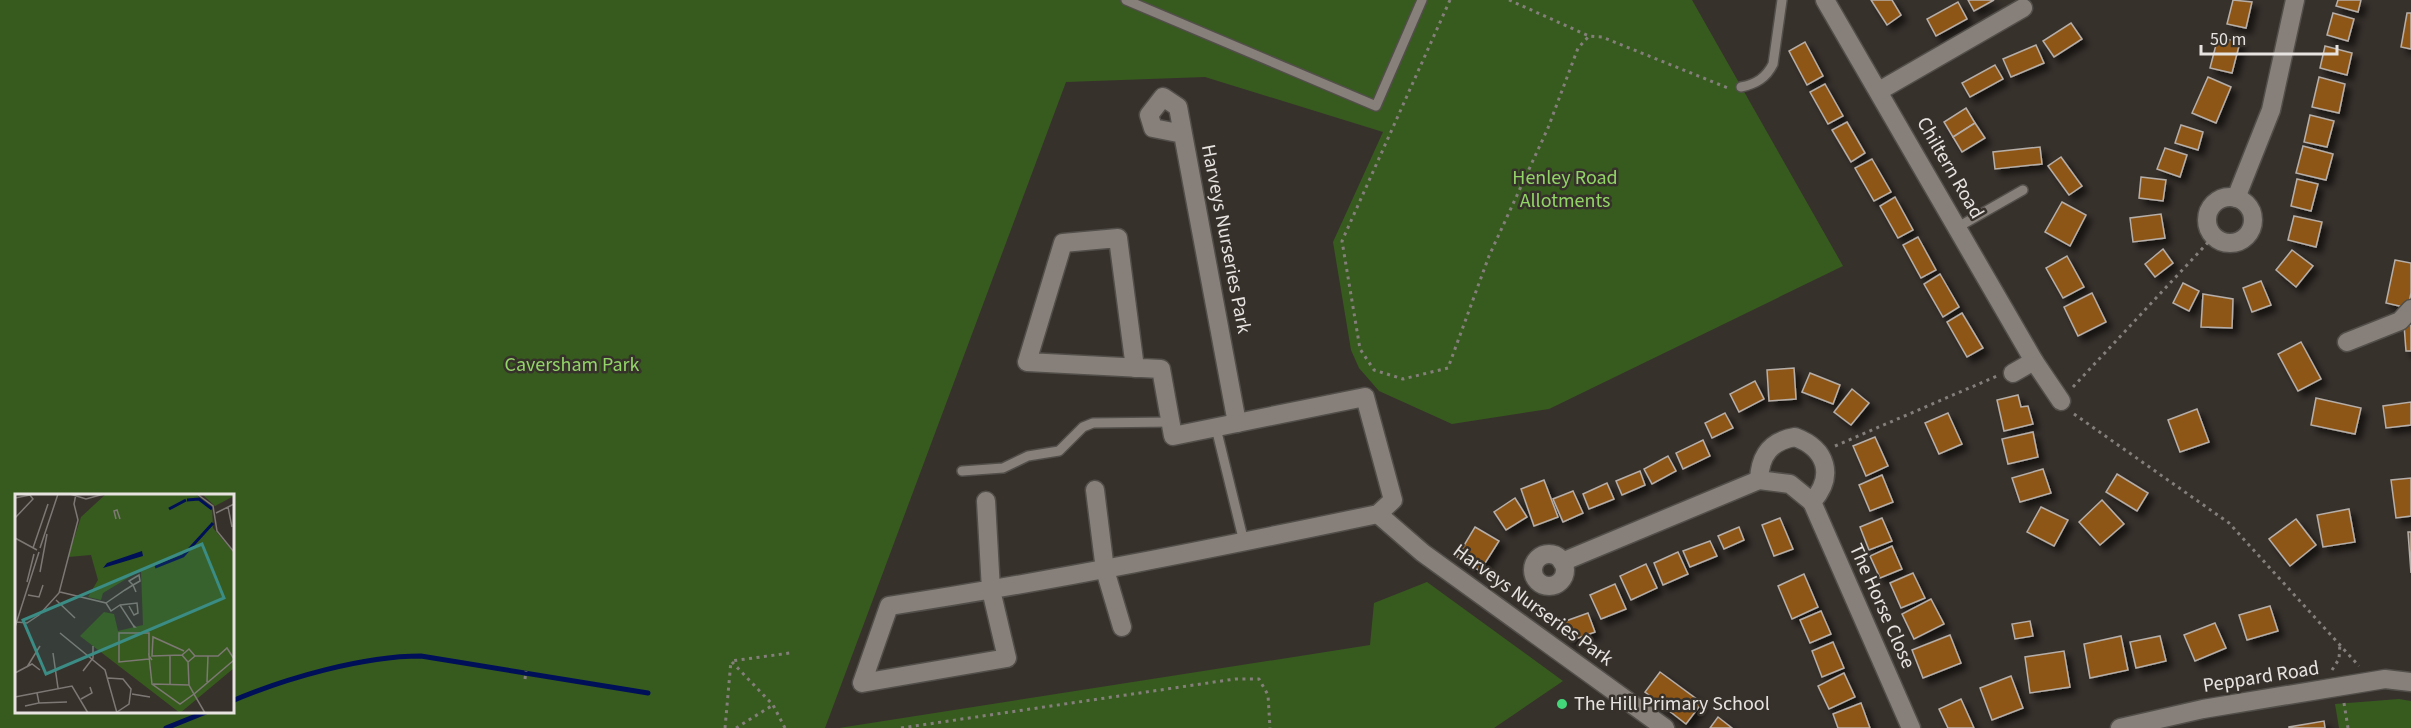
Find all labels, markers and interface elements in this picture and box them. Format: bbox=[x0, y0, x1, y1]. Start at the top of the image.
scale bar bbox=[2201, 18, 2338, 56]
text: 50 m bbox=[2210, 27, 2246, 52]
street label: Chiltern Road bbox=[1909, 112, 1991, 224]
street label: Harveys Nurseries Park bbox=[1194, 142, 1258, 336]
park label: Henley Road Allotments bbox=[1512, 164, 1618, 215]
park label: Caversham Park bbox=[505, 351, 640, 379]
inset map bbox=[15, 494, 234, 713]
street label: Harveys Nurseries Park bbox=[1447, 537, 1619, 673]
street label: The Horse Close bbox=[1842, 539, 1922, 673]
street label: Peppard Road bbox=[2201, 654, 2321, 700]
place label: The Hill Primary School bbox=[1574, 690, 1770, 718]
marker: The Hill Primary School bbox=[1555, 697, 1569, 711]

